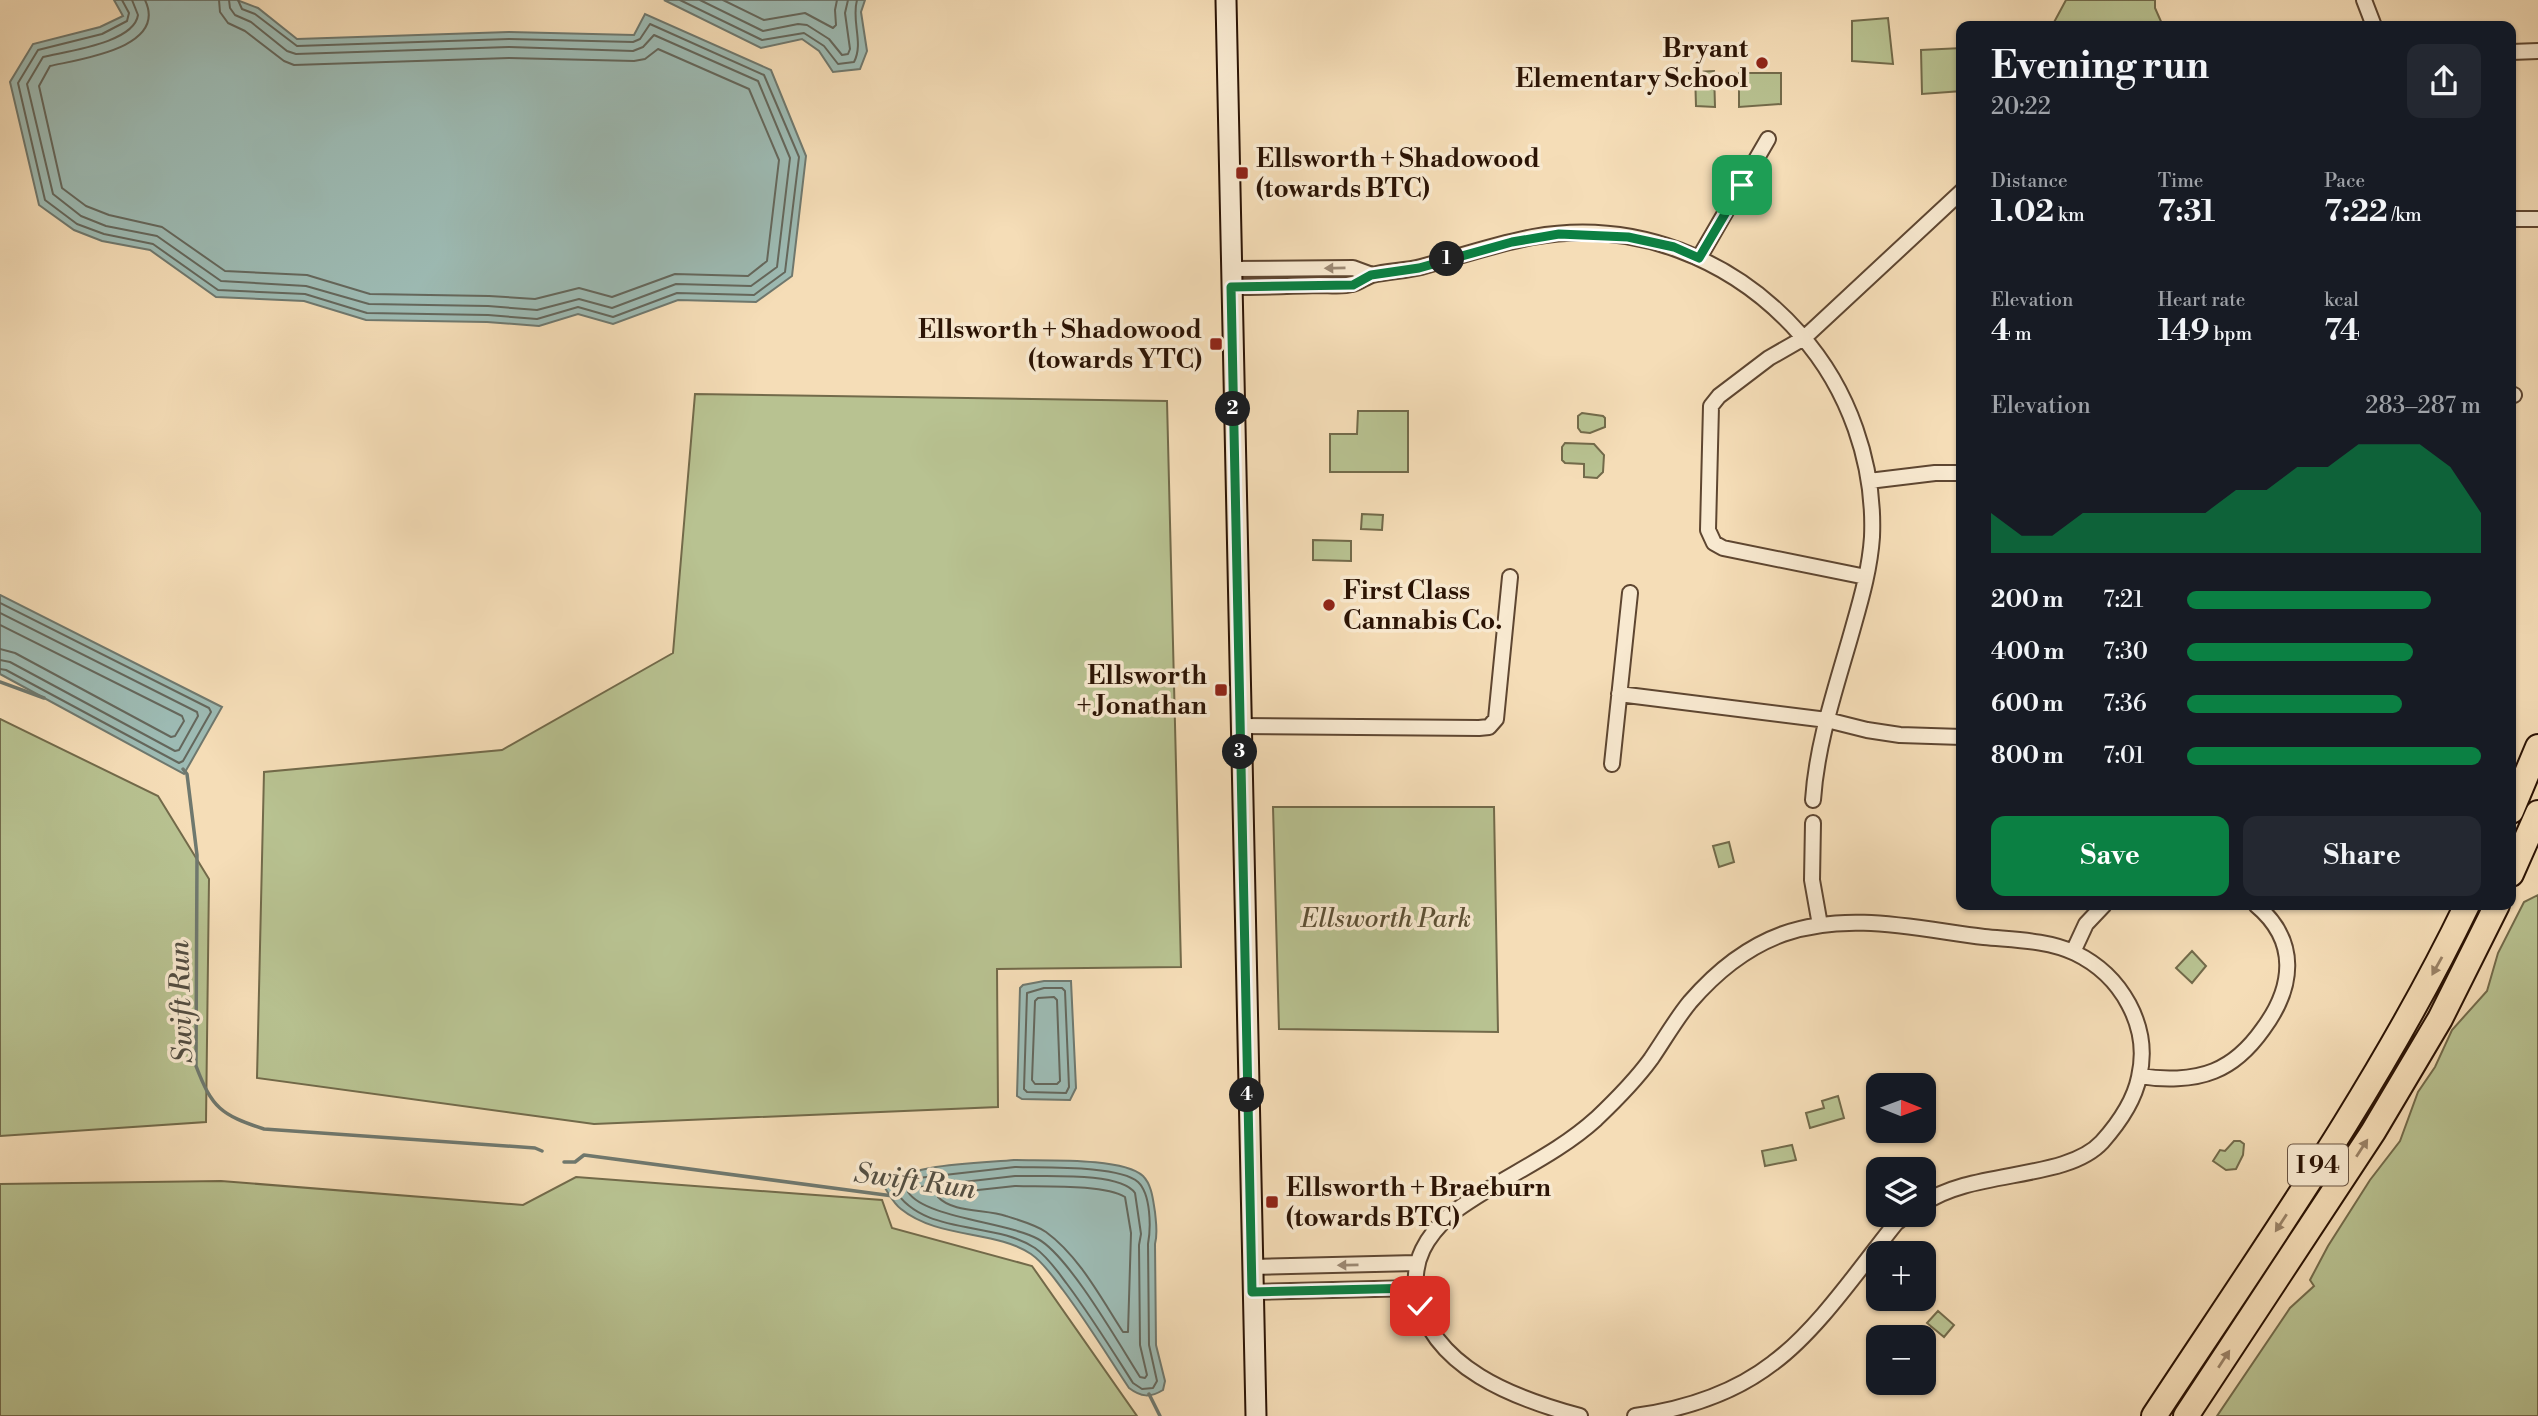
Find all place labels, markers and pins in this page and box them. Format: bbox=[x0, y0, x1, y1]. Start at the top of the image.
place label: Bryant Elementary School bbox=[1515, 33, 1749, 95]
marker: Bryant Elementary School bbox=[1754, 55, 1770, 71]
place label: Ellsworth + Shadowood (towards BTC) bbox=[1256, 143, 1540, 205]
pin bbox=[1712, 155, 1772, 215]
marker: Ellsworth + Shadowood (towards BTC) bbox=[1234, 165, 1250, 181]
pin: 1 bbox=[1430, 242, 1464, 276]
place label: Ellsworth + Shadowood (towards YTC) bbox=[918, 314, 1202, 376]
marker: Ellsworth + Shadowood (towards YTC) bbox=[1208, 336, 1224, 352]
pin: 2 bbox=[1216, 392, 1250, 426]
place label: First Class Cannabis Co. bbox=[1343, 575, 1502, 637]
marker: First Class Cannabis Co. bbox=[1321, 597, 1337, 613]
place label: Ellsworth + Jonathan bbox=[1076, 660, 1207, 722]
marker: Ellsworth + Jonathan bbox=[1213, 682, 1229, 698]
pin: 3 bbox=[1222, 734, 1258, 770]
pin: 4 bbox=[1230, 1078, 1264, 1112]
place label: Ellsworth + Braeburn (towards BTC) bbox=[1286, 1172, 1551, 1234]
marker: Ellsworth + Braeburn (towards BTC) bbox=[1264, 1194, 1280, 1210]
pin bbox=[1390, 1276, 1450, 1336]

